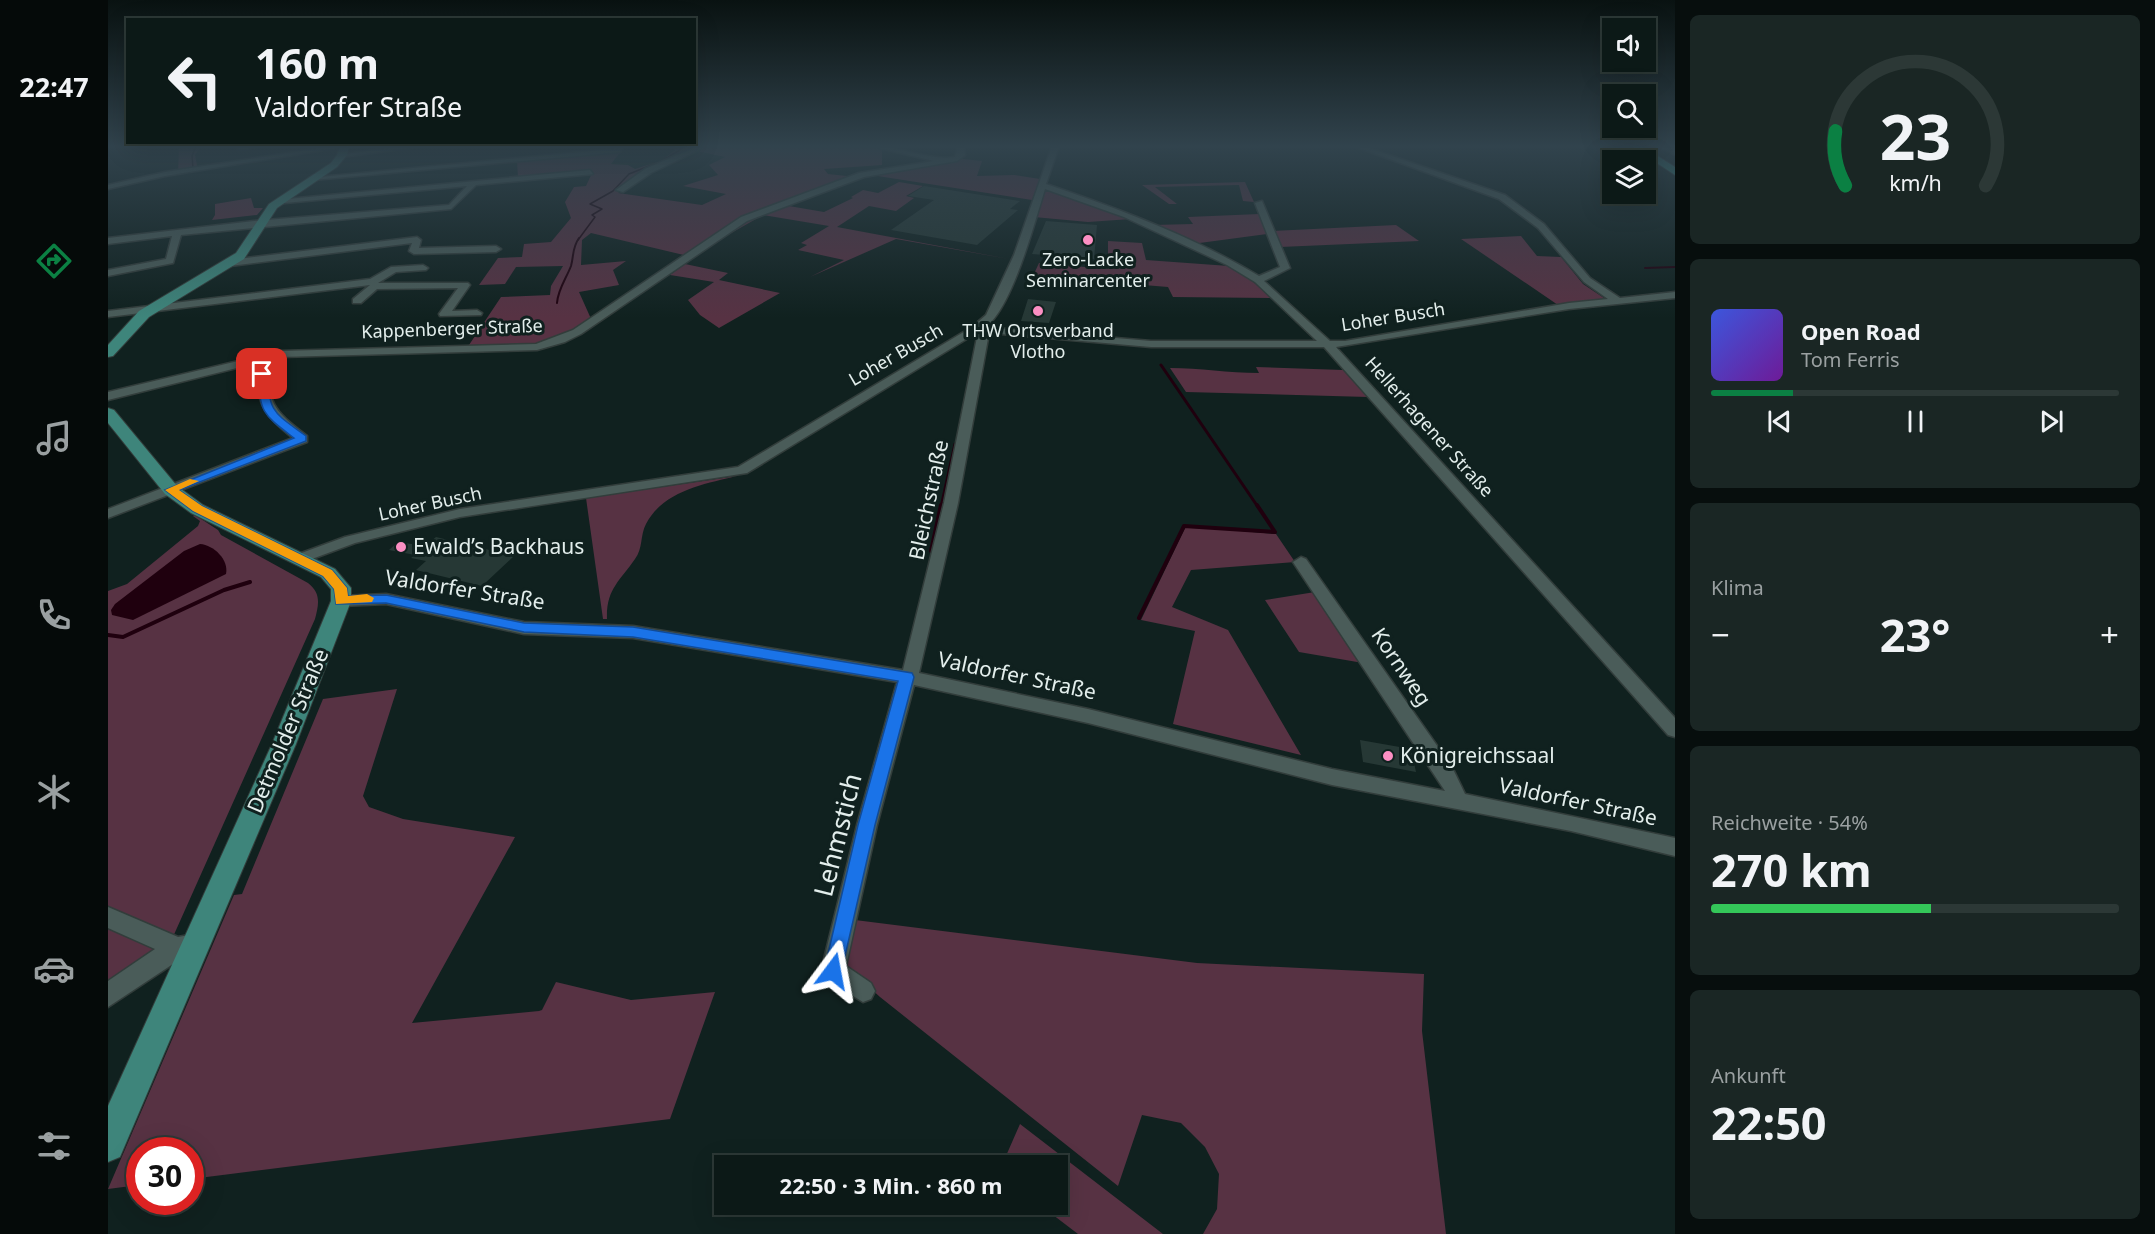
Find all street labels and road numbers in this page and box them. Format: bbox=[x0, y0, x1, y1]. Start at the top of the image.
street label: Loher Busch bbox=[1339, 296, 1447, 336]
street label: Kappenberger Straße bbox=[361, 313, 543, 343]
street label: Loher Busch bbox=[844, 318, 947, 391]
street label: Hellerhagener Straße bbox=[1360, 351, 1499, 502]
street label: Bleichstraße bbox=[902, 437, 954, 562]
street label: Loher Busch bbox=[376, 480, 484, 526]
street label: Valdorfer Straße bbox=[383, 563, 547, 615]
street label: Kornweg bbox=[1365, 622, 1438, 711]
street label: Detmolder Straße bbox=[240, 644, 334, 817]
street label: Valdorfer Straße bbox=[935, 645, 1099, 705]
street label: Lehmstich bbox=[804, 769, 870, 900]
street label: Valdorfer Straße bbox=[1496, 771, 1660, 831]

